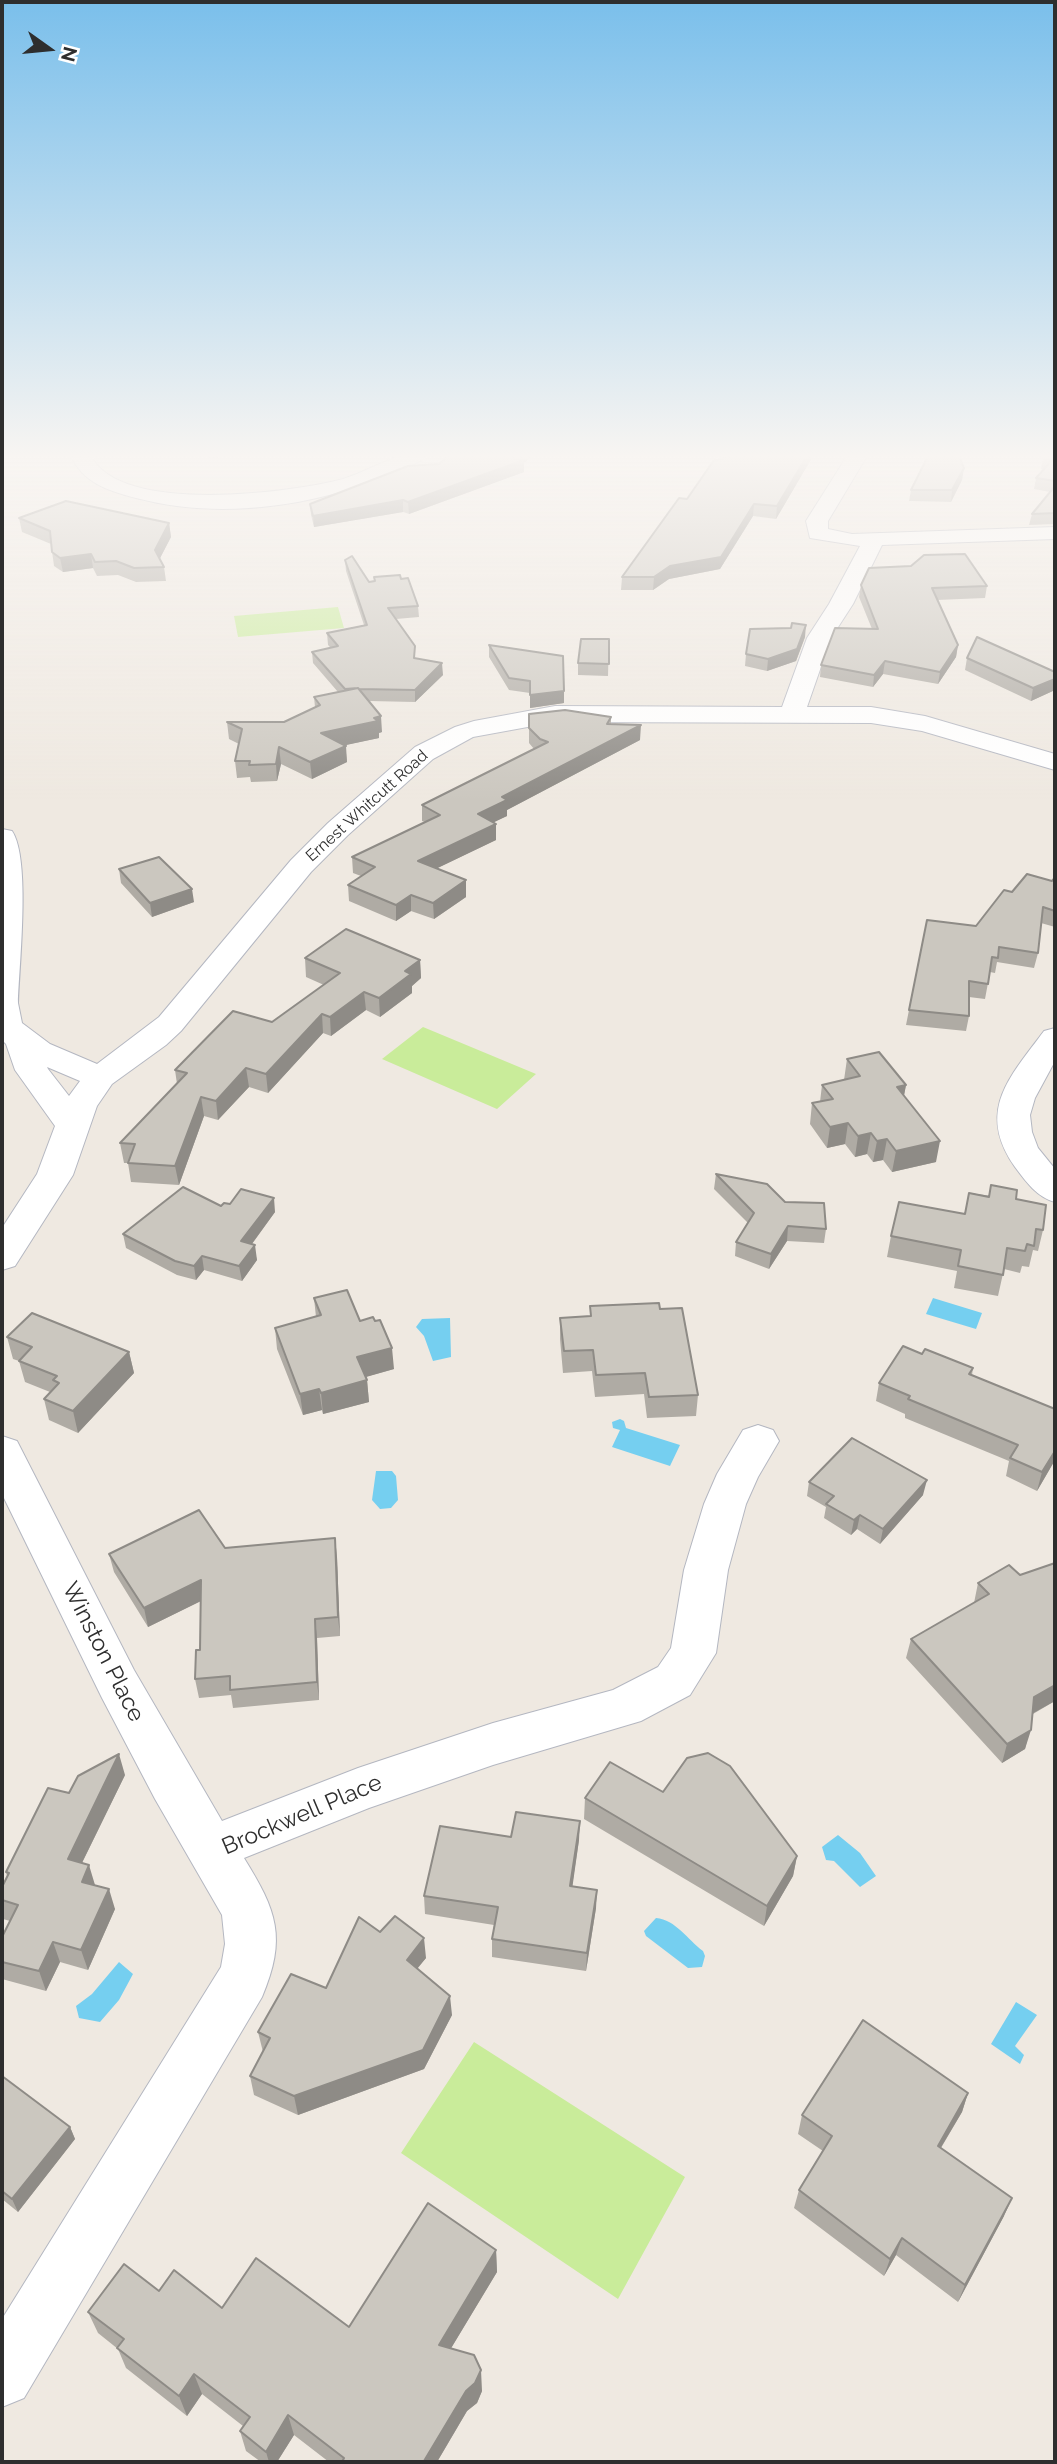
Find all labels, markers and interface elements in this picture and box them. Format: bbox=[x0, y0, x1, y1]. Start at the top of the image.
north arrow bbox=[14, 14, 84, 84]
text: N bbox=[57, 45, 82, 64]
street label: Ernest Whitcutt Road bbox=[302, 746, 432, 866]
street label: Winston Place bbox=[56, 1578, 150, 1726]
street label: Brockwell Place bbox=[218, 1769, 386, 1861]

